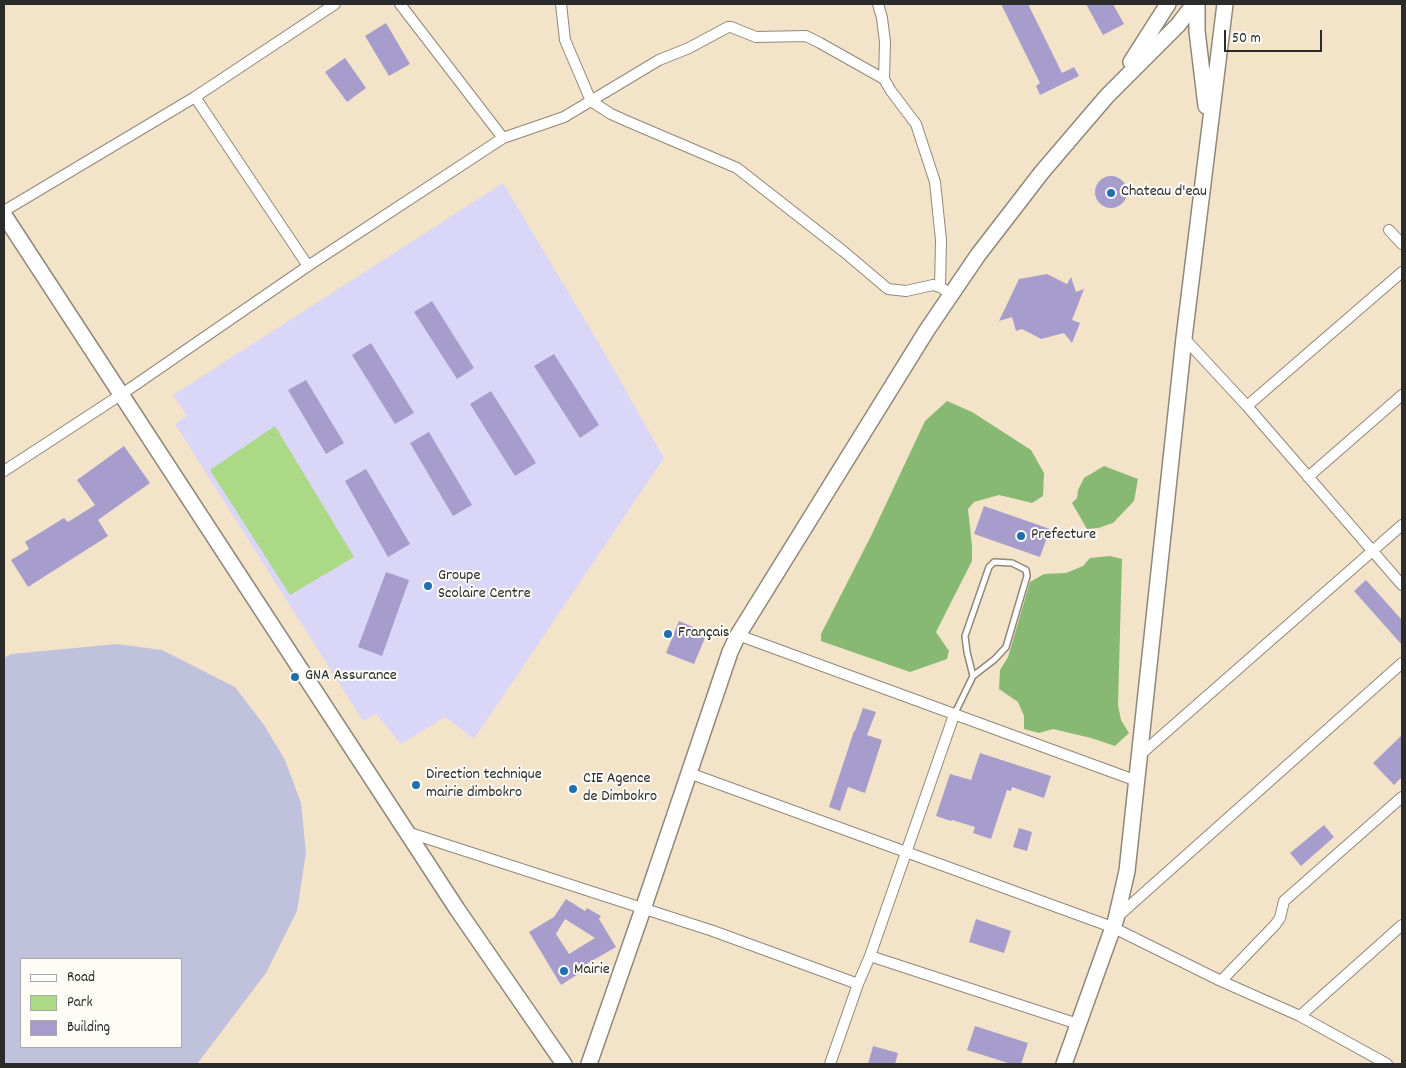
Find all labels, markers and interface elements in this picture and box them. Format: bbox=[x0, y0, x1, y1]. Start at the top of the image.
scale bar bbox=[1226, 20, 1324, 52]
text: 50 m bbox=[1232, 28, 1261, 50]
place label: Chateau d'eau bbox=[1121, 183, 1207, 203]
marker: Chateau d'eau bbox=[1105, 187, 1117, 199]
place label: Prefecture bbox=[1031, 526, 1096, 546]
marker: Prefecture bbox=[1015, 530, 1027, 542]
place label: Groupe Scolaire Centre bbox=[438, 567, 531, 605]
marker: Groupe Scolaire Centre bbox=[422, 580, 434, 592]
place label: Français bbox=[678, 624, 730, 644]
marker: Français bbox=[662, 628, 674, 640]
place label: GNA Assurance bbox=[305, 667, 397, 687]
marker: GNA Assurance bbox=[289, 671, 301, 683]
place label: Direction technique mairie dimbokro bbox=[426, 766, 542, 804]
place label: CIE Agence de Dimbokro bbox=[583, 770, 657, 808]
marker: Direction technique mairie dimbokro bbox=[410, 779, 422, 791]
marker: CIE Agence de Dimbokro bbox=[567, 783, 579, 795]
legend bbox=[20, 958, 182, 1048]
place label: Mairie bbox=[574, 961, 610, 981]
marker: Mairie bbox=[558, 965, 570, 977]
text: Road bbox=[67, 967, 95, 989]
text: Park bbox=[67, 992, 93, 1014]
text: Building bbox=[67, 1017, 110, 1039]

